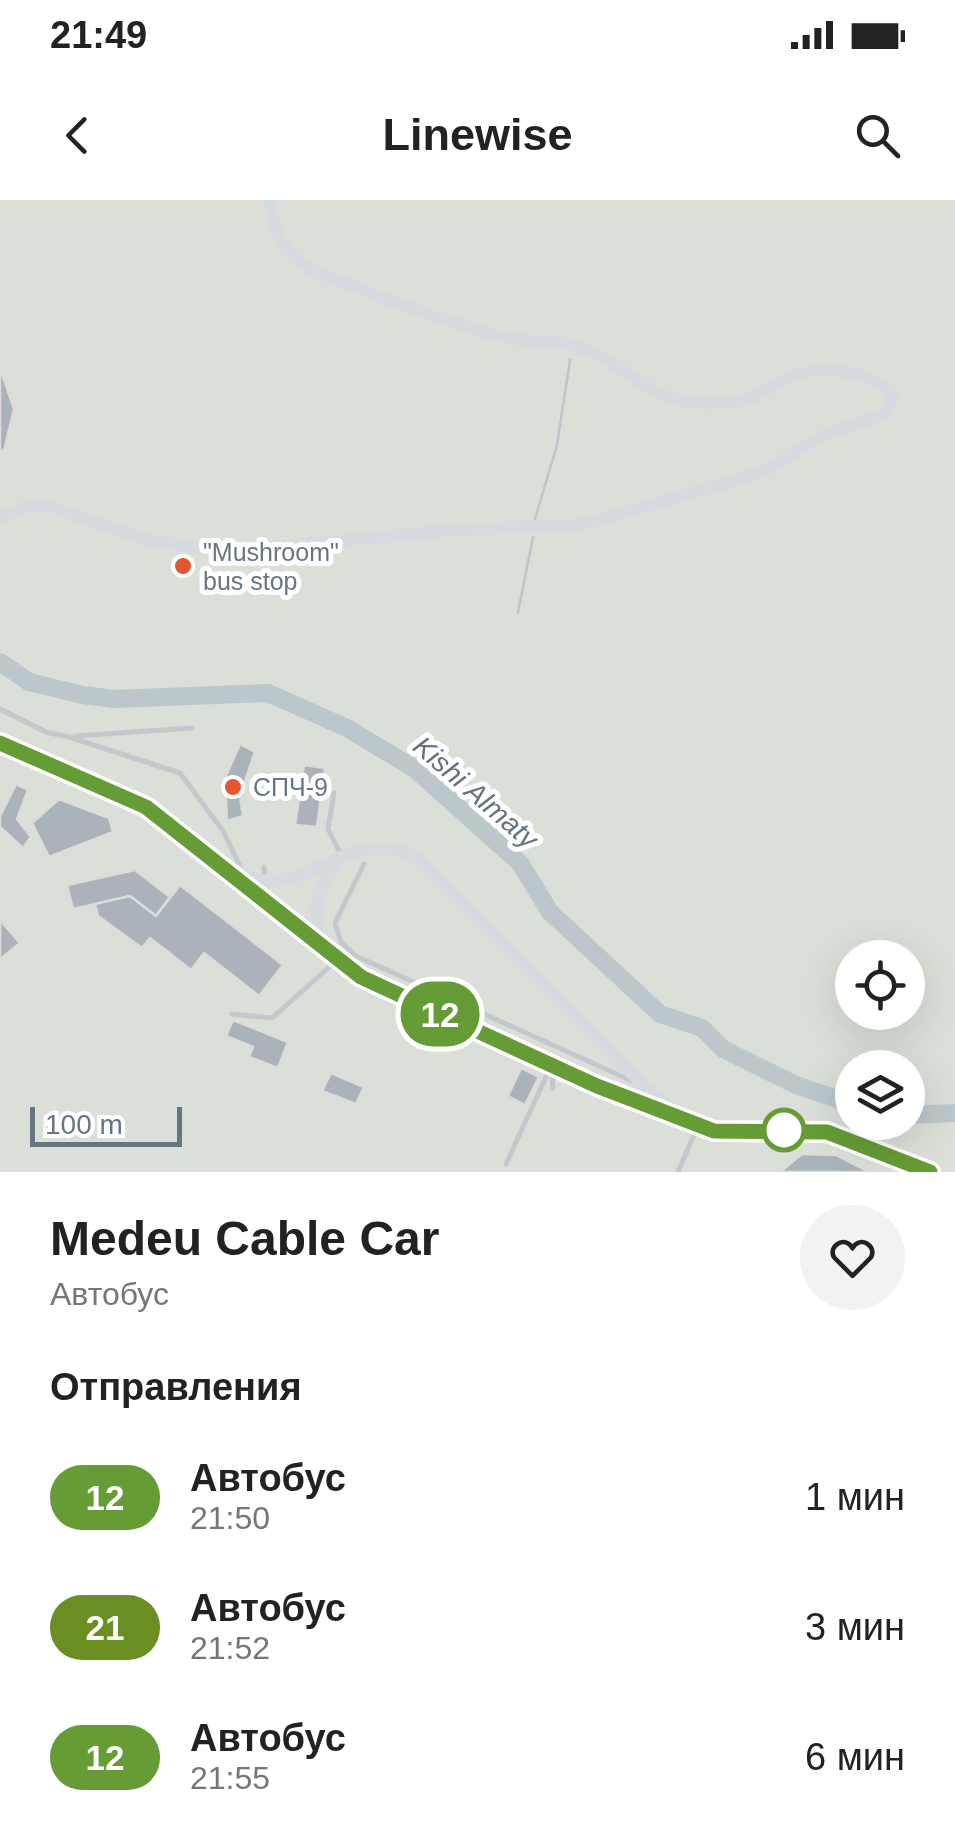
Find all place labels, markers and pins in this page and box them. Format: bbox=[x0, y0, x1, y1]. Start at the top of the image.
place label: "Mushroom" bus stop bbox=[203, 538, 339, 595]
marker: "Mushroom" bus stop bbox=[172, 555, 194, 577]
place label: СПЧ-9 bbox=[253, 773, 328, 801]
marker: СПЧ-9 bbox=[222, 776, 244, 798]
unlabelled marker bbox=[763, 1109, 805, 1151]

